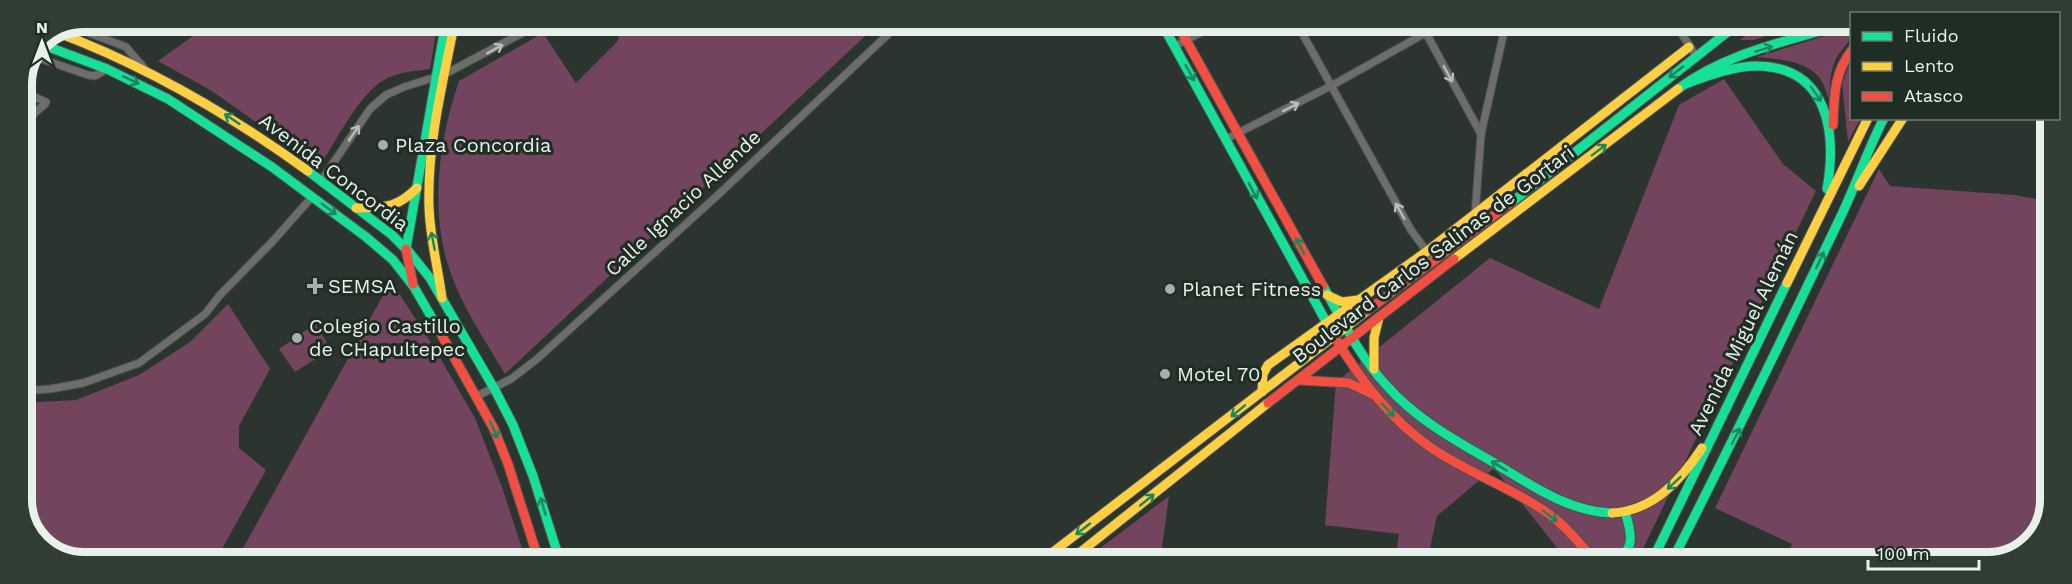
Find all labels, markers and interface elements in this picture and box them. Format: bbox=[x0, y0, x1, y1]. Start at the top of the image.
north arrow bbox=[12, 12, 72, 72]
legend bbox=[1850, 12, 2060, 120]
text: N bbox=[36, 18, 48, 37]
text: Fluido bbox=[1904, 25, 1958, 46]
one-way arrow bbox=[1754, 42, 1773, 53]
one-way arrow bbox=[486, 43, 503, 55]
text: Lento bbox=[1904, 55, 1954, 76]
one-way arrow bbox=[1185, 64, 1196, 82]
one-way arrow bbox=[1443, 65, 1455, 82]
one-way arrow bbox=[1668, 65, 1684, 78]
one-way arrow bbox=[122, 75, 140, 87]
one-way arrow bbox=[1810, 85, 1822, 101]
text: Atasco bbox=[1904, 85, 1963, 106]
one-way arrow bbox=[1282, 100, 1300, 112]
street label: Avenida Concordia bbox=[255, 108, 413, 236]
one-way arrow bbox=[224, 113, 241, 125]
one-way arrow bbox=[348, 125, 360, 141]
street label: Calle Ignacio Allende bbox=[600, 125, 766, 281]
place label: Plaza Concordia bbox=[395, 133, 551, 157]
marker: Plaza Concordia bbox=[376, 138, 390, 152]
street label: Boulevard Carlos Salinas de Gortari bbox=[1287, 140, 1579, 368]
one-way arrow bbox=[1591, 143, 1607, 156]
one-way arrow bbox=[1248, 181, 1259, 199]
one-way arrow bbox=[321, 203, 337, 216]
one-way arrow bbox=[1394, 203, 1406, 220]
street label: Avenida Miguel Alemán bbox=[1683, 227, 1803, 439]
one-way arrow bbox=[427, 232, 438, 251]
one-way arrow bbox=[1294, 238, 1306, 255]
one-way arrow bbox=[1815, 251, 1827, 269]
place label: SEMSA bbox=[328, 274, 397, 298]
marker: SEMSA bbox=[306, 277, 324, 295]
place label: Planet Fitness bbox=[1182, 277, 1321, 301]
marker: Planet Fitness bbox=[1163, 282, 1177, 296]
place label: Colegio Castillo de CHapultepec bbox=[309, 314, 465, 361]
marker: Colegio Castillo de CHapultepec bbox=[290, 331, 304, 345]
place label: Motel 70 bbox=[1177, 362, 1260, 386]
marker: Motel 70 bbox=[1158, 367, 1172, 381]
one-way arrow bbox=[1380, 402, 1395, 417]
one-way arrow bbox=[1231, 404, 1246, 418]
one-way arrow bbox=[488, 420, 500, 438]
one-way arrow bbox=[1730, 428, 1742, 445]
one-way arrow bbox=[1491, 459, 1508, 471]
one-way arrow bbox=[1667, 476, 1682, 490]
one-way arrow bbox=[1139, 493, 1155, 506]
one-way arrow bbox=[537, 497, 548, 516]
one-way arrow bbox=[1542, 509, 1558, 522]
one-way arrow bbox=[1075, 522, 1091, 535]
scale bar bbox=[1868, 533, 1979, 571]
text: 100 m bbox=[1877, 543, 1930, 564]

